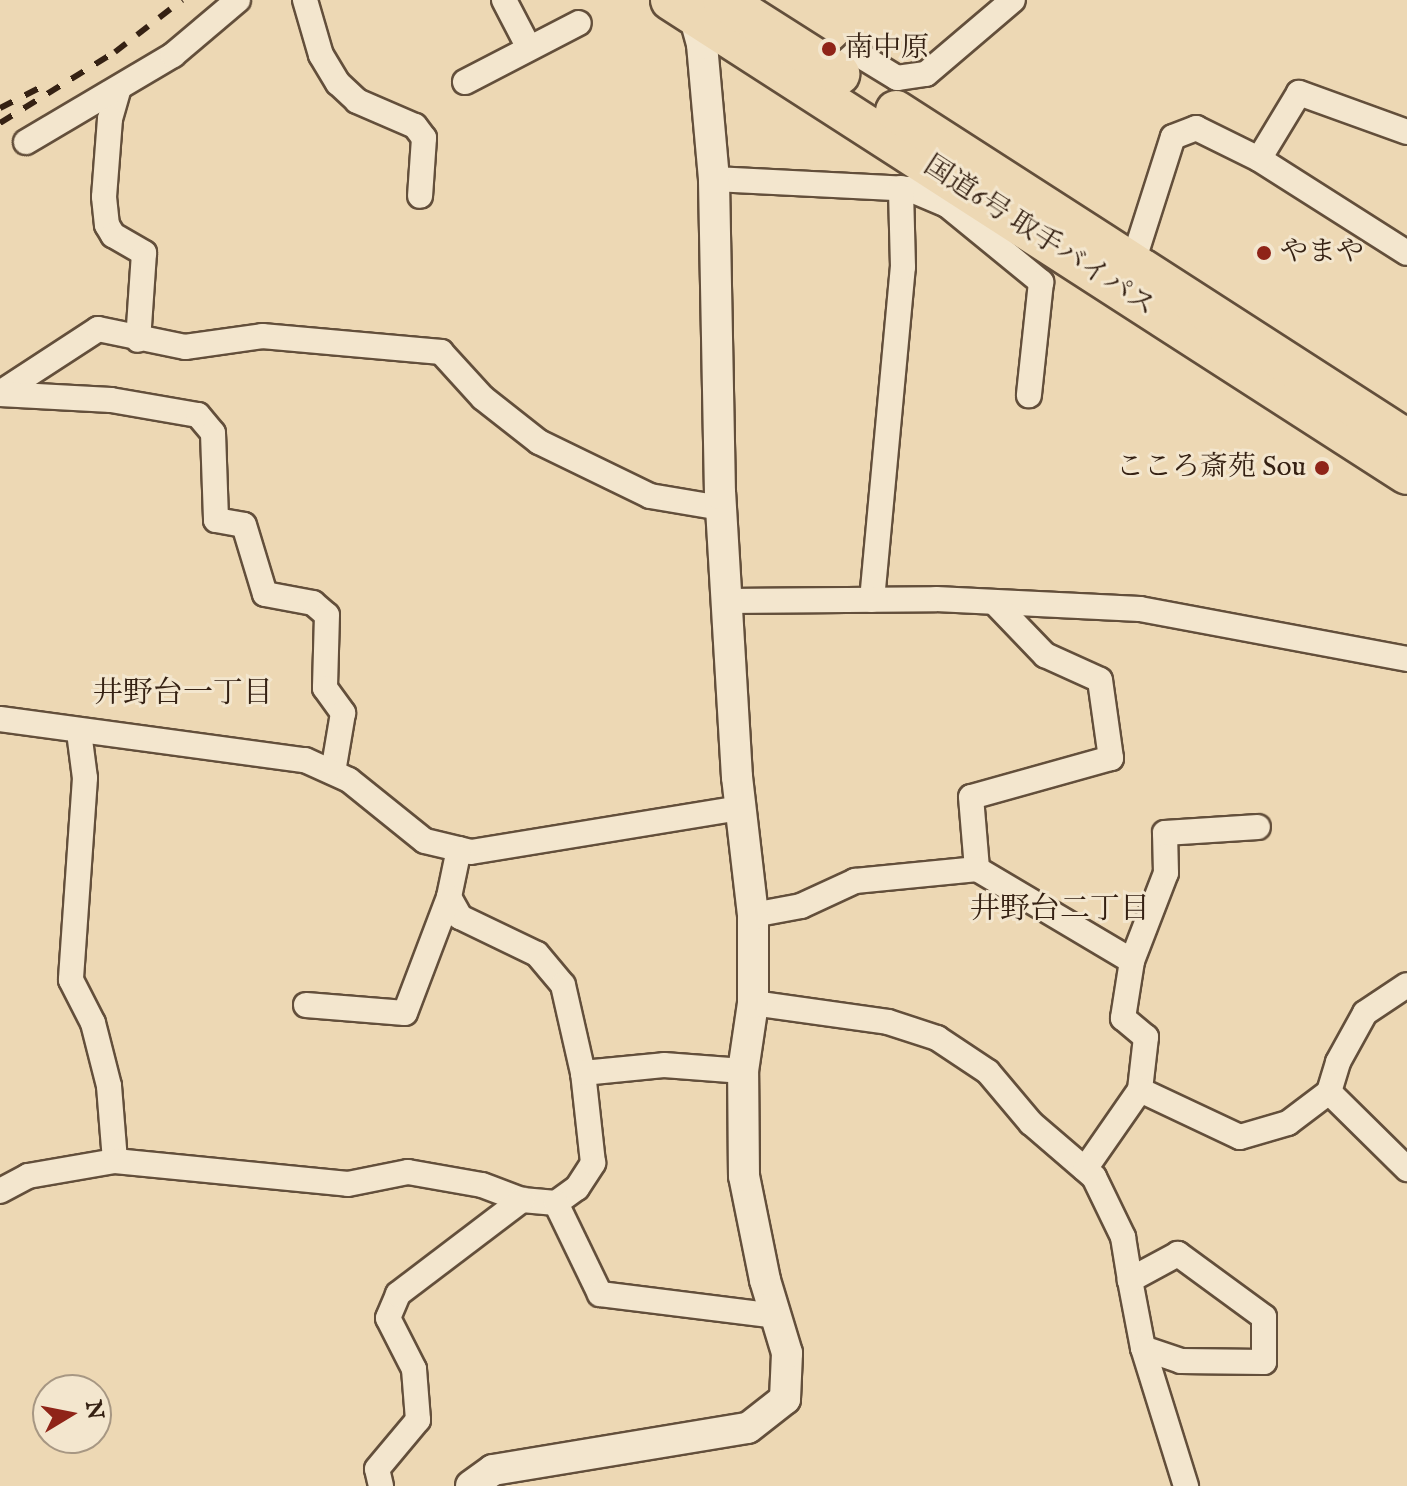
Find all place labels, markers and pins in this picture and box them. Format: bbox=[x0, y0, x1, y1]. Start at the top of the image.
place label: 南中原 bbox=[845, 32, 929, 66]
marker: 南中原 bbox=[820, 40, 838, 58]
place label: やまや bbox=[1280, 236, 1364, 270]
marker: やまや bbox=[1255, 244, 1273, 262]
place label: こころ斎苑 Sou bbox=[1116, 451, 1306, 485]
marker: こころ斎苑 Sou bbox=[1313, 459, 1331, 477]

